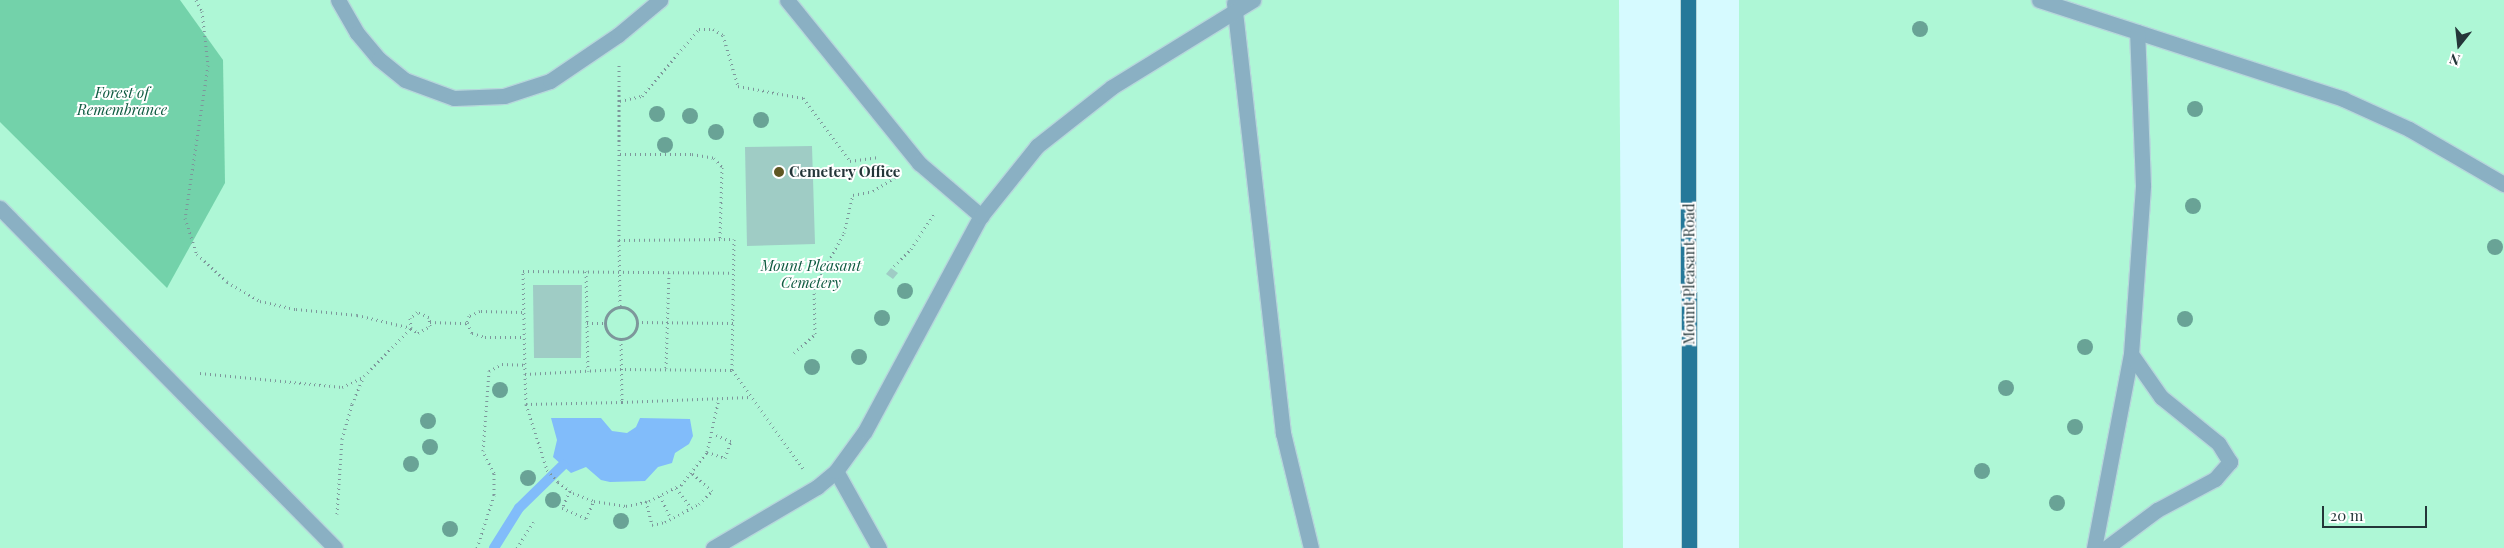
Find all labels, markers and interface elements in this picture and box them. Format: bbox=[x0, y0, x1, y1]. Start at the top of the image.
north arrow bbox=[2434, 20, 2484, 70]
text: N bbox=[2447, 49, 2462, 70]
park label: Forest of Remembrance bbox=[77, 83, 167, 118]
place label: Cemetery Office bbox=[789, 163, 901, 181]
marker: Cemetery Office bbox=[773, 166, 785, 178]
street label: Mount Pleasant Road bbox=[1680, 203, 1698, 345]
park label: Mount Pleasant Cemetery bbox=[761, 256, 861, 291]
scale bar bbox=[2324, 496, 2429, 528]
text: 20 m bbox=[2330, 505, 2363, 525]

